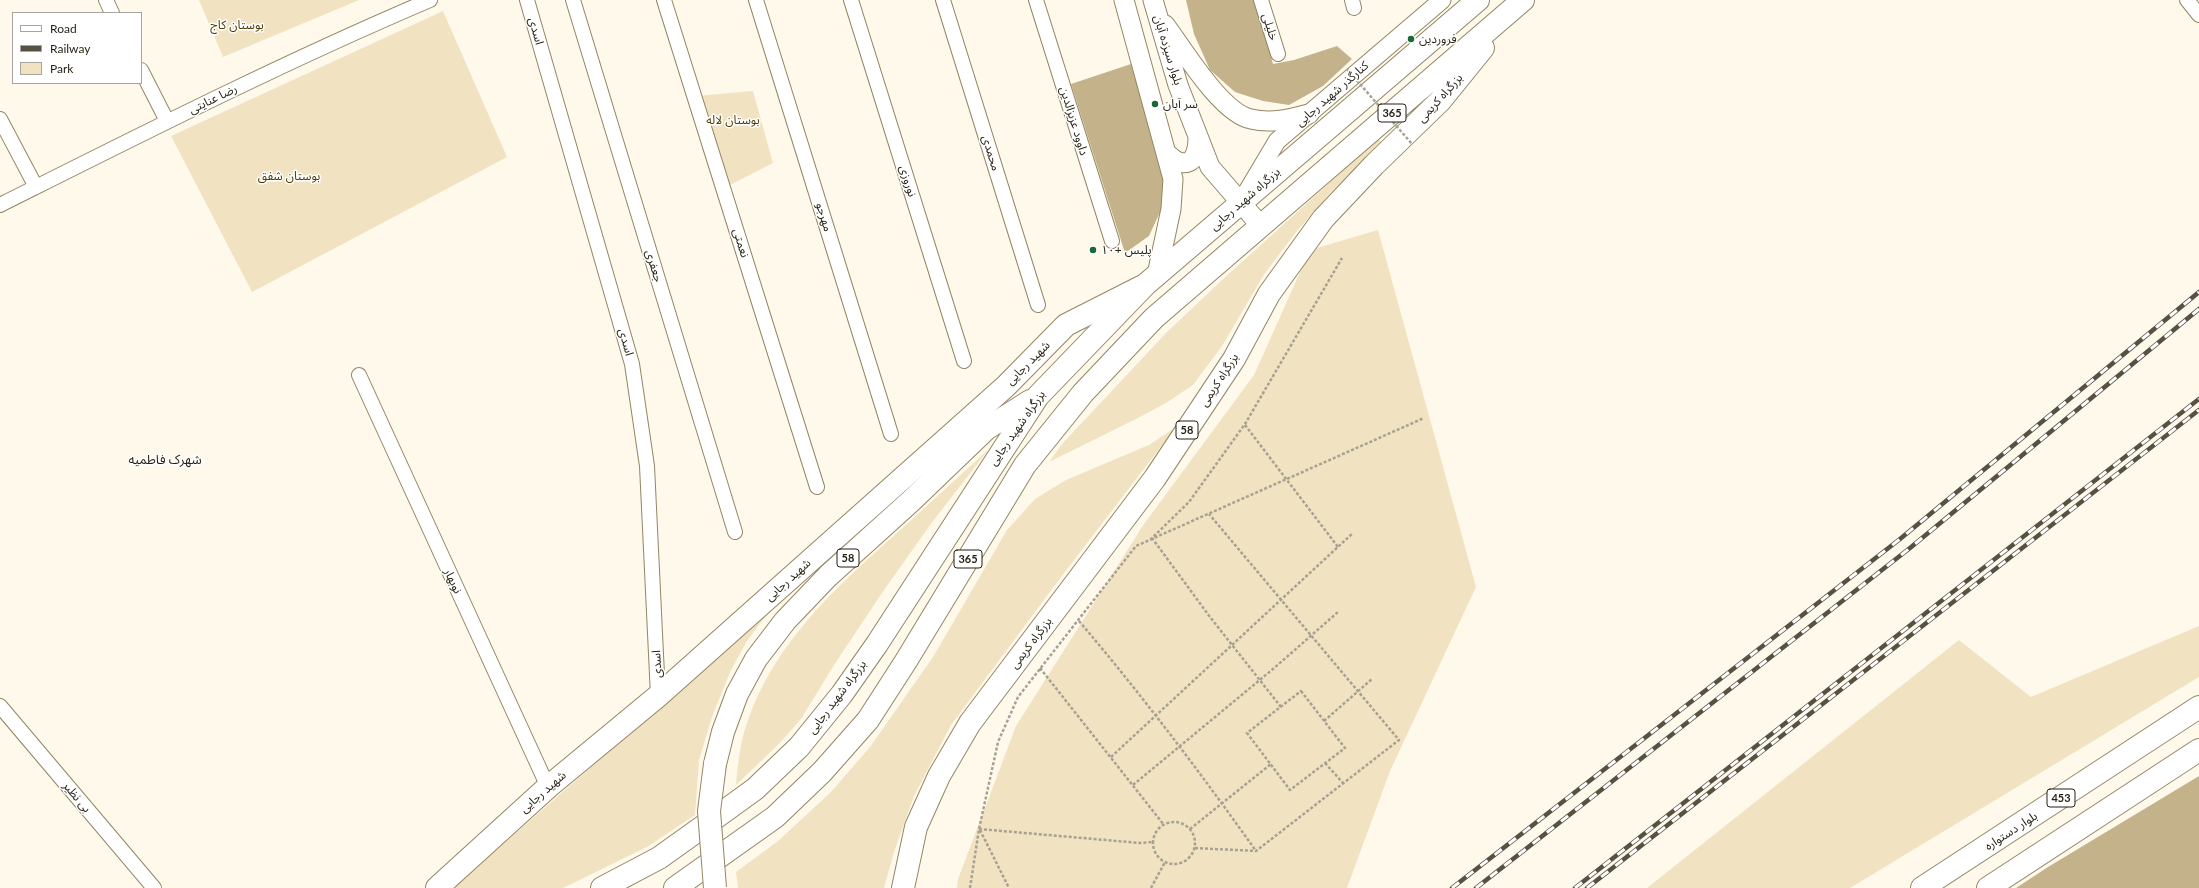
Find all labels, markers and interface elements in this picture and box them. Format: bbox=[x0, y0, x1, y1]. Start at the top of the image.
legend bbox=[12, 12, 142, 84]
street label: خلیلی bbox=[1259, 12, 1281, 42]
street label: بلوار سیزده آبان bbox=[1151, 13, 1185, 87]
street label: اسدی bbox=[525, 16, 547, 46]
park label: بوستان کاج bbox=[210, 18, 264, 32]
text: Road bbox=[50, 21, 77, 36]
place label: فروردین bbox=[1419, 32, 1457, 46]
marker: فروردین bbox=[1406, 34, 1416, 44]
text: Railway bbox=[50, 41, 90, 56]
street label: کنارگذر شهید رجایی bbox=[1293, 59, 1371, 129]
text: Park bbox=[50, 61, 73, 76]
street label: بزرگراه کریمی bbox=[1414, 71, 1466, 125]
street label: رضا عنایتی bbox=[186, 81, 240, 117]
street label: داوود عزیزالدین bbox=[1057, 85, 1091, 157]
place label: سر آبان bbox=[1163, 97, 1198, 111]
marker: سر آبان bbox=[1150, 99, 1160, 109]
road number: 365 bbox=[1378, 104, 1406, 122]
park label: بوستان لاله bbox=[706, 113, 760, 127]
street label: محمدی bbox=[979, 133, 1003, 173]
street label: نوروزی bbox=[896, 164, 920, 198]
street label: بزرگراه شهید رجایی bbox=[1207, 165, 1283, 233]
park label: بوستان شفق bbox=[258, 169, 320, 183]
street label: مهرجو bbox=[813, 201, 835, 233]
street label: نعمتی bbox=[730, 227, 752, 259]
place label: پلیس +۱۰ bbox=[1101, 243, 1152, 257]
marker: پلیس +۱۰ bbox=[1088, 245, 1098, 255]
street label: جعفری bbox=[642, 248, 666, 284]
street label: اسدی bbox=[615, 327, 637, 357]
street label: شهید رجایی bbox=[1003, 338, 1053, 388]
street label: بزرگراه کریمی bbox=[1196, 351, 1242, 409]
street label: بزرگراه شهید رجایی bbox=[986, 388, 1048, 468]
road number: 58 bbox=[1176, 421, 1198, 439]
district label: شهرک فاطمیه bbox=[128, 452, 202, 468]
road number: 58 bbox=[837, 549, 859, 567]
road number: 365 bbox=[954, 550, 982, 568]
street label: شهید رجایی bbox=[762, 556, 814, 604]
street label: نوبهار bbox=[441, 566, 465, 596]
street label: بزرگراه کریمی bbox=[1007, 614, 1055, 672]
street label: اسدی bbox=[649, 650, 665, 678]
street label: بزرگراه شهید رجایی bbox=[805, 657, 869, 737]
street label: شهید رجایی bbox=[517, 768, 569, 816]
street label: بی نظیر bbox=[60, 779, 94, 815]
road number: 453 bbox=[2047, 789, 2075, 807]
street label: بلوار دستواره bbox=[1982, 809, 2040, 853]

